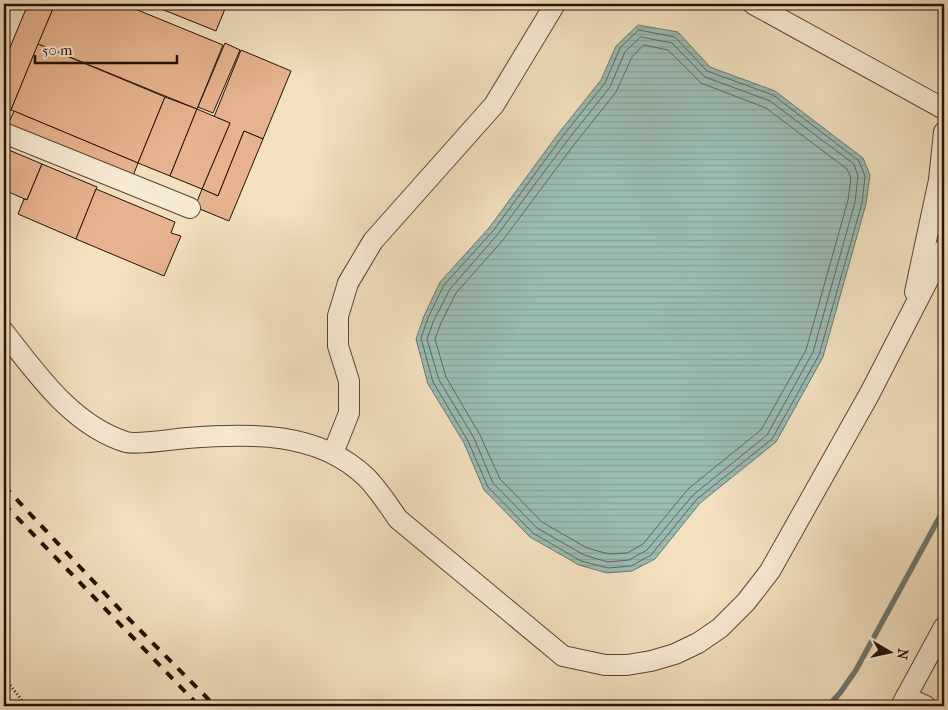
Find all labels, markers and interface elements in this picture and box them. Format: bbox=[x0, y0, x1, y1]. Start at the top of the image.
scale bar bbox=[35, 32, 178, 64]
text: 50 m bbox=[42, 41, 73, 59]
north arrow bbox=[866, 628, 916, 678]
text: N bbox=[893, 647, 912, 661]

